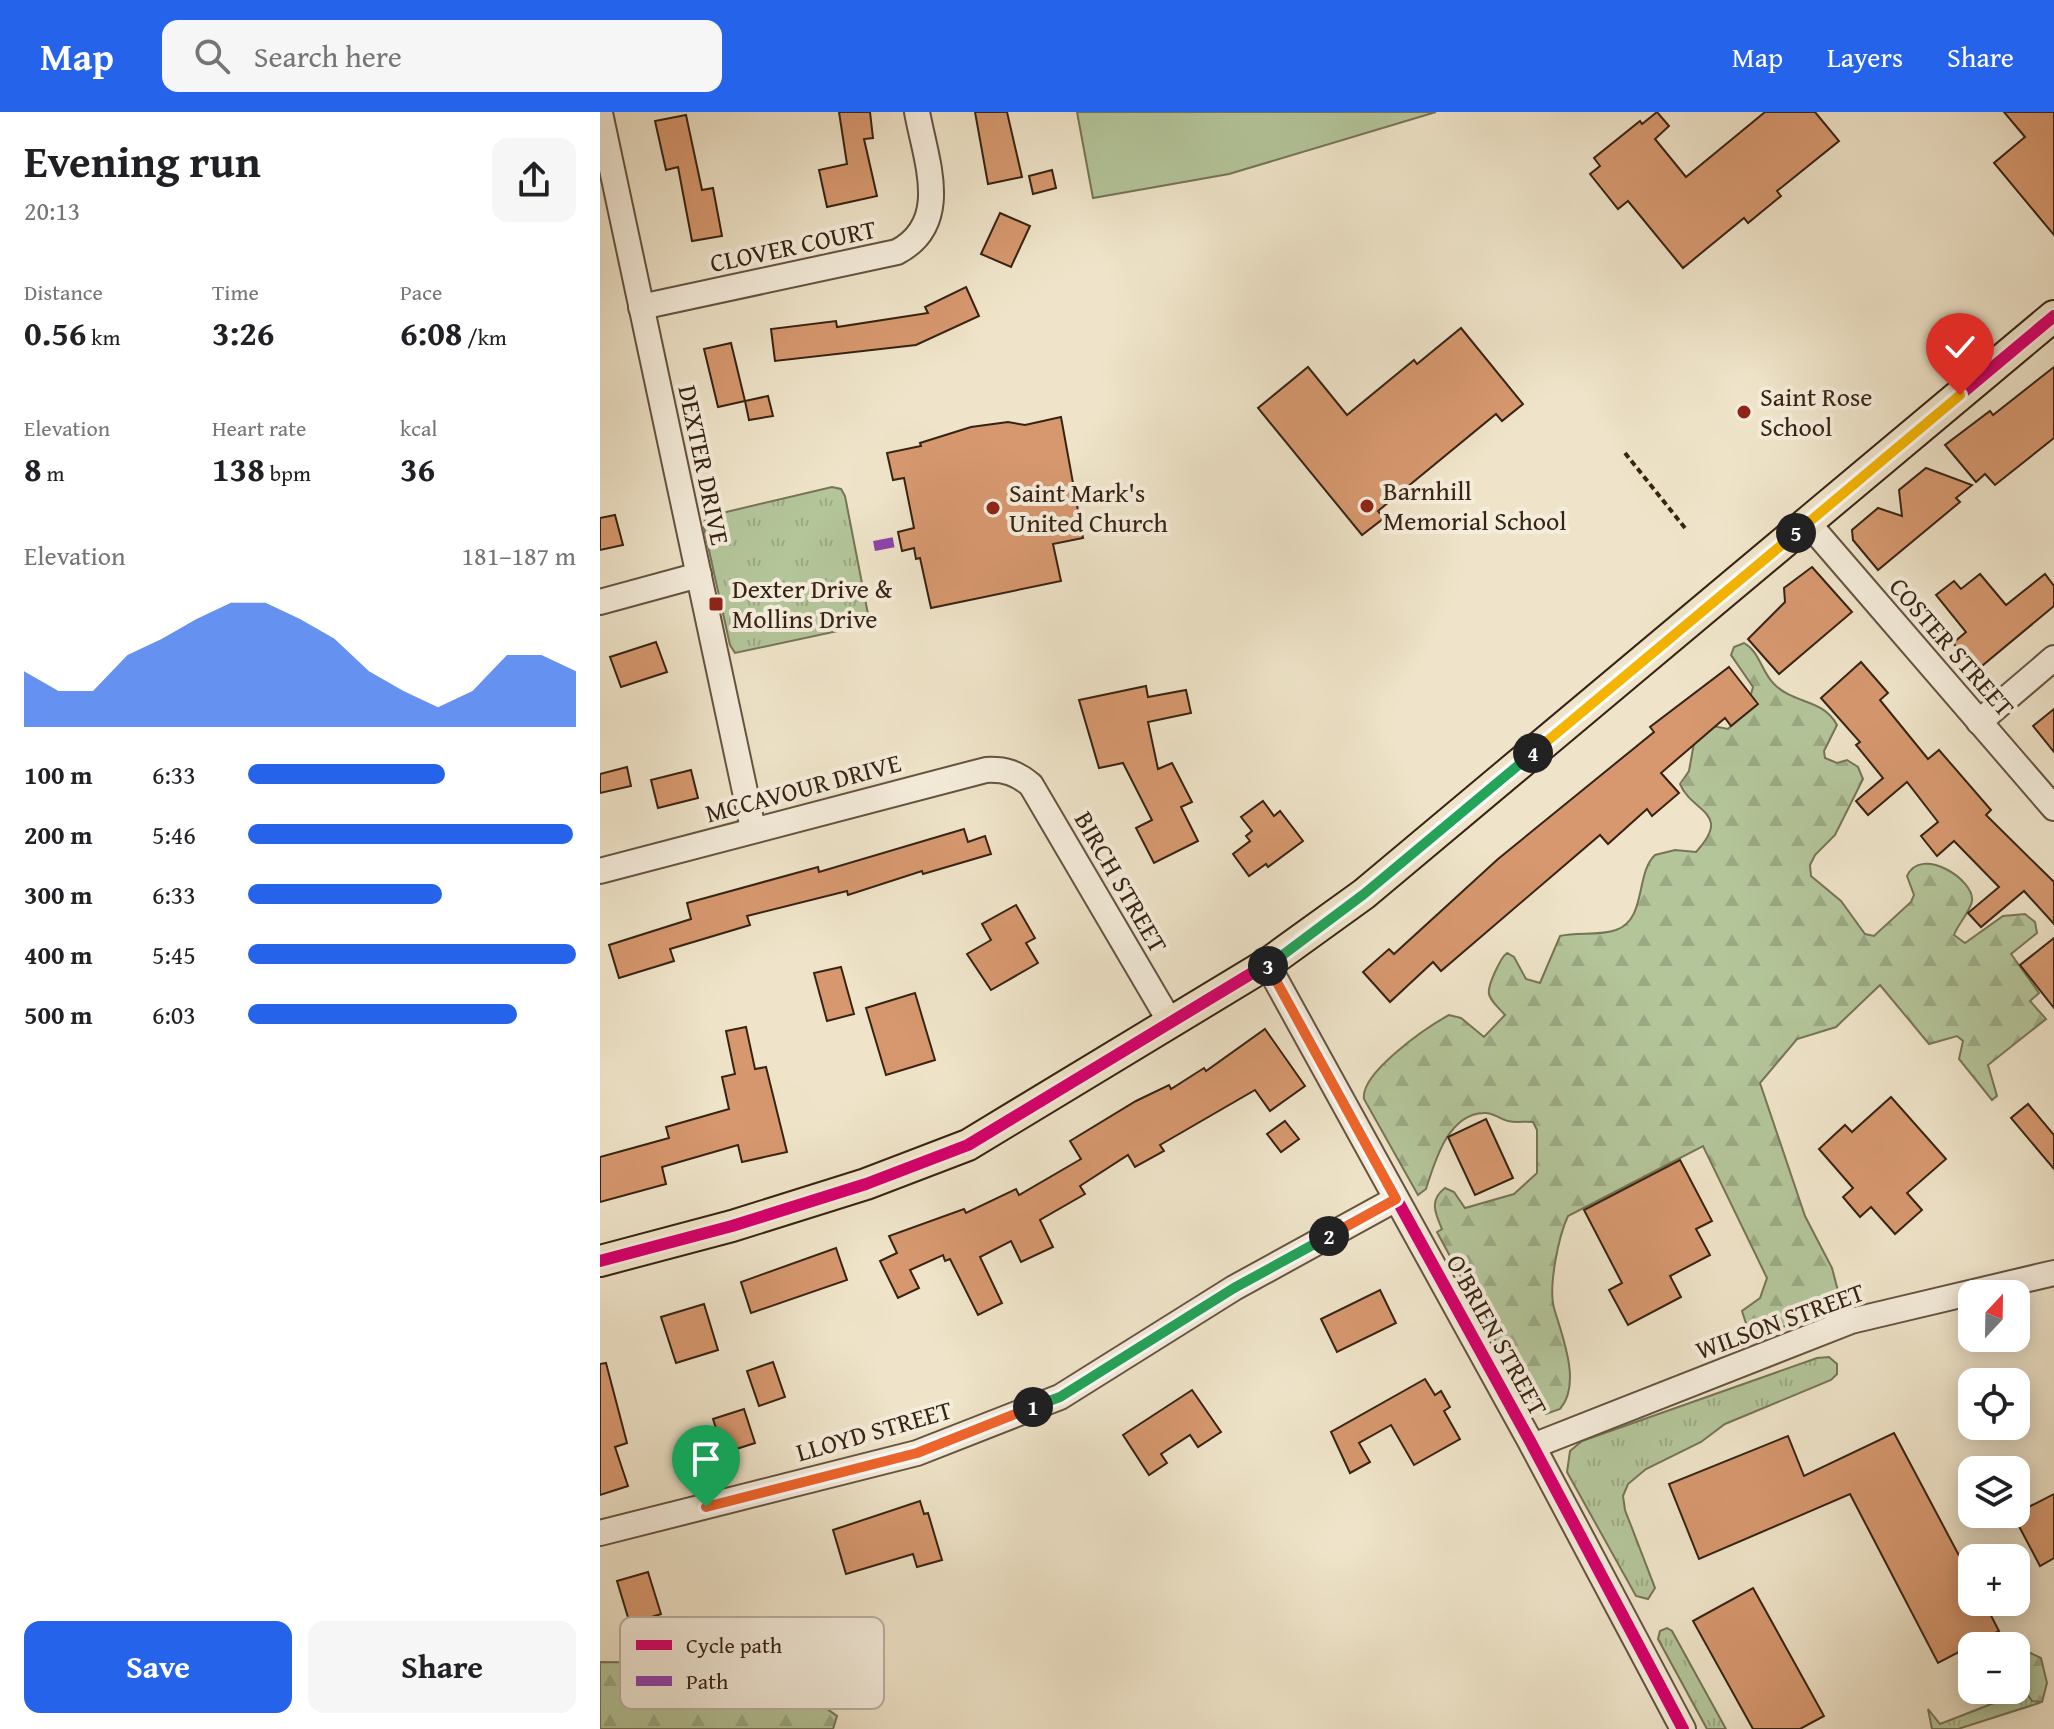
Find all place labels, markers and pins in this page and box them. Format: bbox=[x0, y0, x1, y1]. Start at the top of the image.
pin bbox=[1926, 313, 1994, 395]
place label: Saint Rose School bbox=[1760, 377, 1873, 446]
marker: Saint Rose School bbox=[1735, 403, 1753, 421]
place label: Barnhill Memorial School bbox=[1383, 471, 1567, 540]
place label: Saint Mark's United Church bbox=[1009, 473, 1168, 542]
marker: Barnhill Memorial School bbox=[1358, 497, 1376, 515]
marker: Saint Mark's United Church bbox=[984, 499, 1002, 517]
pin: 5 bbox=[1776, 513, 1816, 553]
place label: Dexter Drive & Mollins Drive bbox=[732, 569, 893, 638]
marker: Dexter Drive & Mollins Drive bbox=[707, 595, 725, 613]
pin: 4 bbox=[1513, 733, 1553, 773]
pin: 3 bbox=[1248, 946, 1288, 986]
pin: 2 bbox=[1309, 1216, 1349, 1256]
pin: 1 bbox=[1013, 1387, 1053, 1427]
pin bbox=[672, 1425, 740, 1507]

